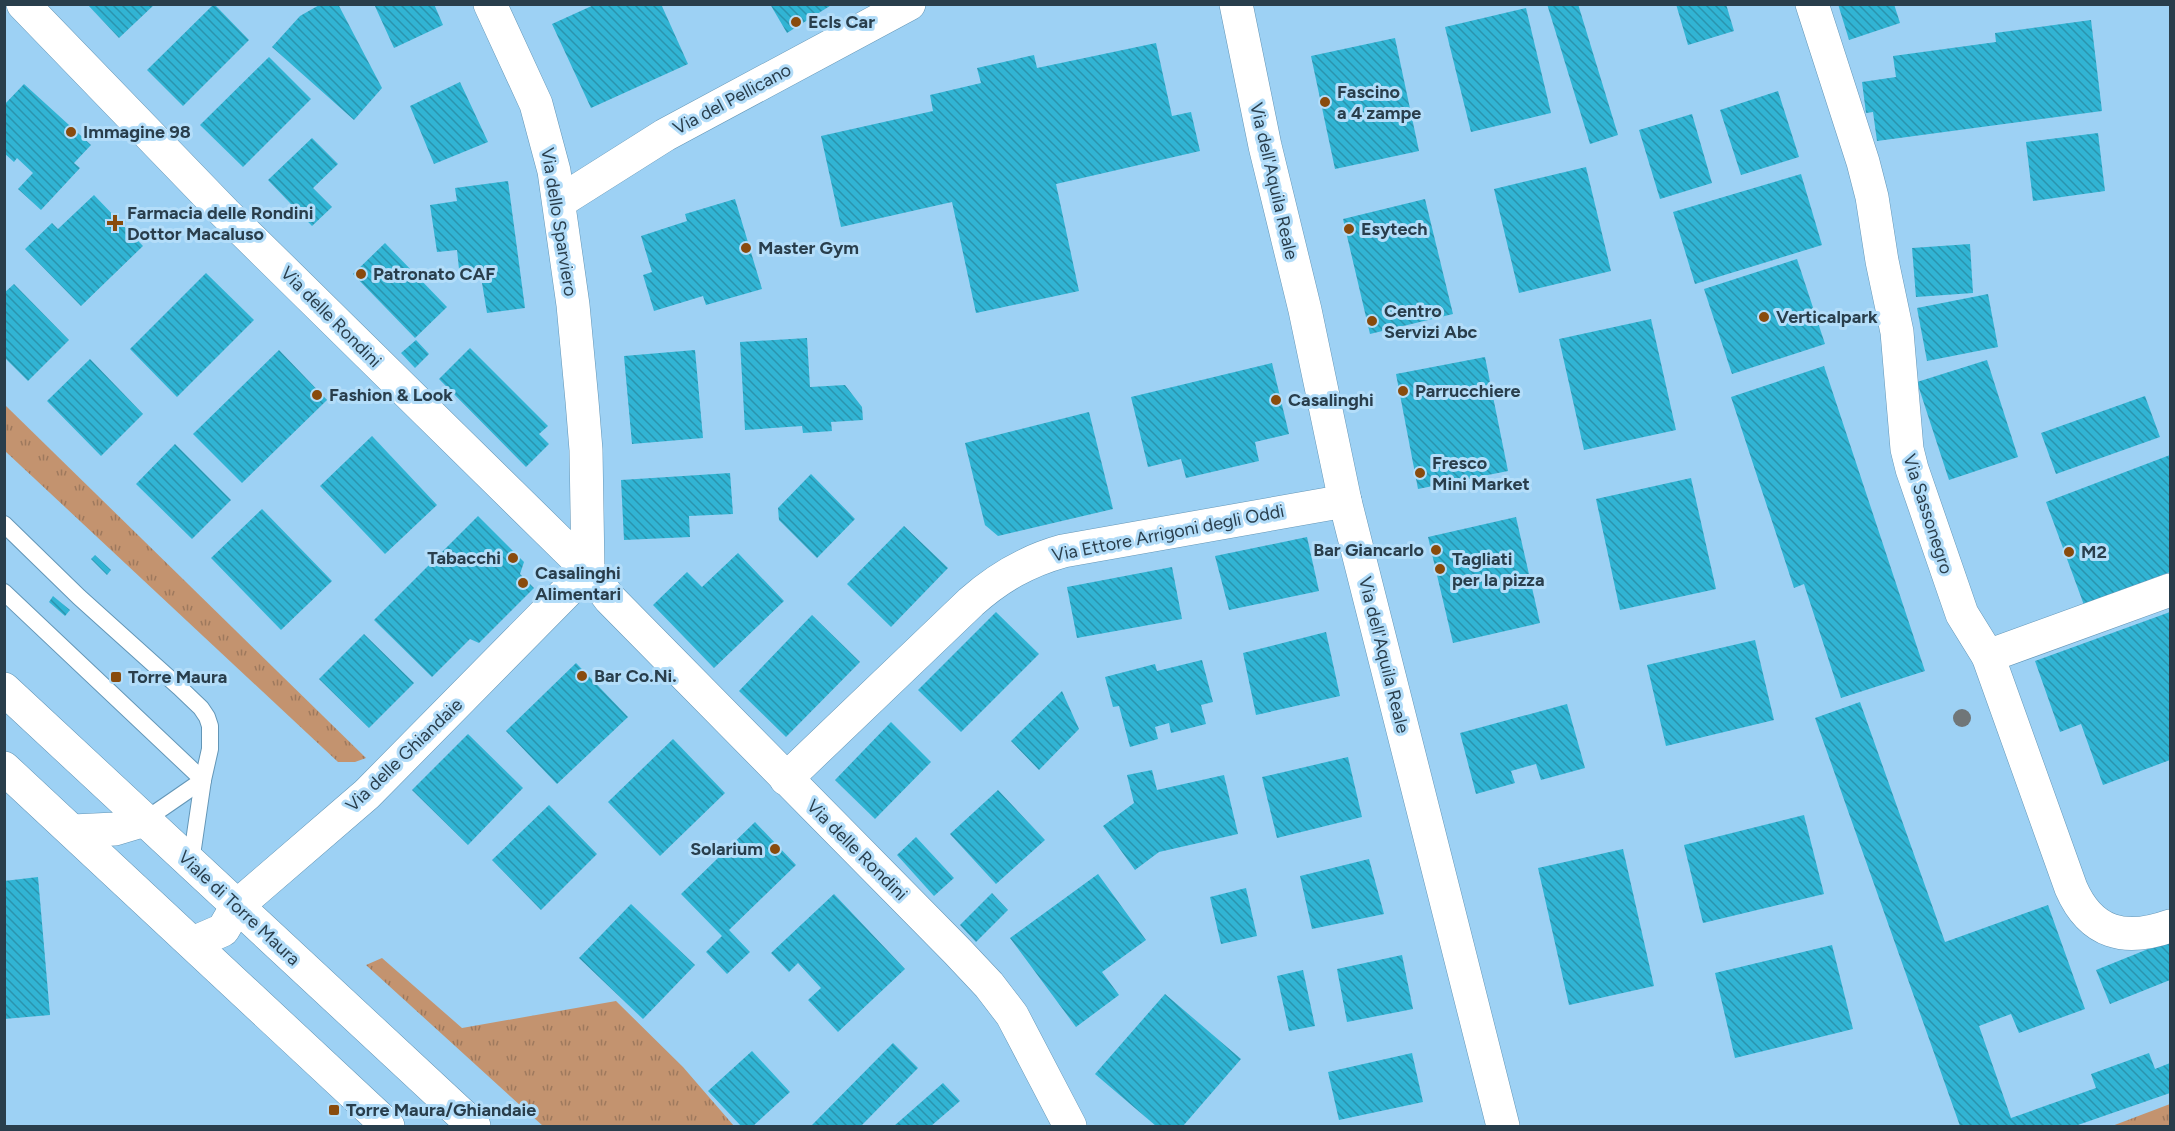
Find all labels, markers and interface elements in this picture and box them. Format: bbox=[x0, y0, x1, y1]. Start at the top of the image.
place label: Ecls Car bbox=[808, 11, 875, 33]
marker: Ecls Car bbox=[789, 15, 803, 29]
street label: Via del Pellicano bbox=[669, 59, 795, 139]
place label: Fascino a 4 zampe bbox=[1337, 81, 1421, 124]
marker: Fascino a 4 zampe bbox=[1318, 95, 1332, 109]
street label: Via dell'Aquila Reale bbox=[1245, 100, 1303, 262]
place label: Immagine 98 bbox=[83, 121, 191, 143]
marker: Immagine 98 bbox=[64, 125, 78, 139]
street label: Via dello Sparviero bbox=[536, 146, 582, 298]
place label: Farmacia delle Rondini Dottor Macaluso bbox=[127, 202, 313, 245]
marker: Farmacia delle Rondini Dottor Macaluso bbox=[108, 216, 122, 230]
place label: Esytech bbox=[1361, 218, 1428, 240]
marker: Esytech bbox=[1342, 222, 1356, 236]
place label: Master Gym bbox=[758, 237, 859, 259]
marker: Master Gym bbox=[739, 241, 753, 255]
street label: Via delle Rondini bbox=[276, 262, 386, 372]
place label: Patronato CAF bbox=[373, 263, 495, 285]
marker: Patronato CAF bbox=[354, 267, 368, 281]
place label: Centro Servizi Abc bbox=[1384, 300, 1478, 343]
place label: Verticalpark bbox=[1776, 306, 1878, 328]
marker: Verticalpark bbox=[1757, 310, 1771, 324]
marker: Centro Servizi Abc bbox=[1365, 314, 1379, 328]
place label: Parrucchiere bbox=[1415, 380, 1521, 402]
place label: Fashion & Look bbox=[329, 384, 453, 406]
marker: Parrucchiere bbox=[1396, 384, 1410, 398]
marker: Fashion & Look bbox=[310, 388, 324, 402]
place label: Casalinghi bbox=[1288, 389, 1374, 411]
marker: Casalinghi bbox=[1269, 393, 1283, 407]
street label: Via Sassonegro bbox=[1898, 451, 1958, 577]
place label: Fresco Mini Market bbox=[1432, 452, 1530, 495]
marker: Fresco Mini Market bbox=[1413, 466, 1427, 480]
street label: Via Ettore Arrigoni degli Oddi bbox=[1050, 500, 1286, 566]
place label: Bar Giancarlo bbox=[1313, 539, 1424, 561]
place label: M2 bbox=[2081, 541, 2107, 563]
marker: Bar Giancarlo bbox=[1429, 543, 1443, 557]
marker: M2 bbox=[2062, 545, 2076, 559]
place label: Tabacchi bbox=[427, 547, 501, 569]
place label: Tagliati per la pizza bbox=[1452, 548, 1545, 591]
marker: Tabacchi bbox=[506, 551, 520, 565]
place label: Casalinghi Alimentari bbox=[535, 562, 621, 605]
marker: Tagliati per la pizza bbox=[1433, 562, 1447, 576]
street label: Via dell'Aquila Reale bbox=[1354, 574, 1414, 736]
marker: Casalinghi Alimentari bbox=[516, 576, 530, 590]
place label: Bar Co.Ni. bbox=[594, 665, 677, 687]
place label: Torre Maura bbox=[128, 666, 227, 688]
marker: Bar Co.Ni. bbox=[575, 669, 589, 683]
marker: Torre Maura bbox=[109, 670, 123, 684]
street label: Via delle Ghiandaie bbox=[341, 694, 467, 816]
street label: Via delle Rondini bbox=[802, 795, 912, 905]
place label: Solarium bbox=[690, 838, 763, 860]
marker: Solarium bbox=[768, 842, 782, 856]
street label: Viale di Torre Maura bbox=[173, 846, 305, 970]
place label: Torre Maura/Ghiandaie bbox=[346, 1099, 536, 1121]
marker: Torre Maura/Ghiandaie bbox=[327, 1103, 341, 1117]

